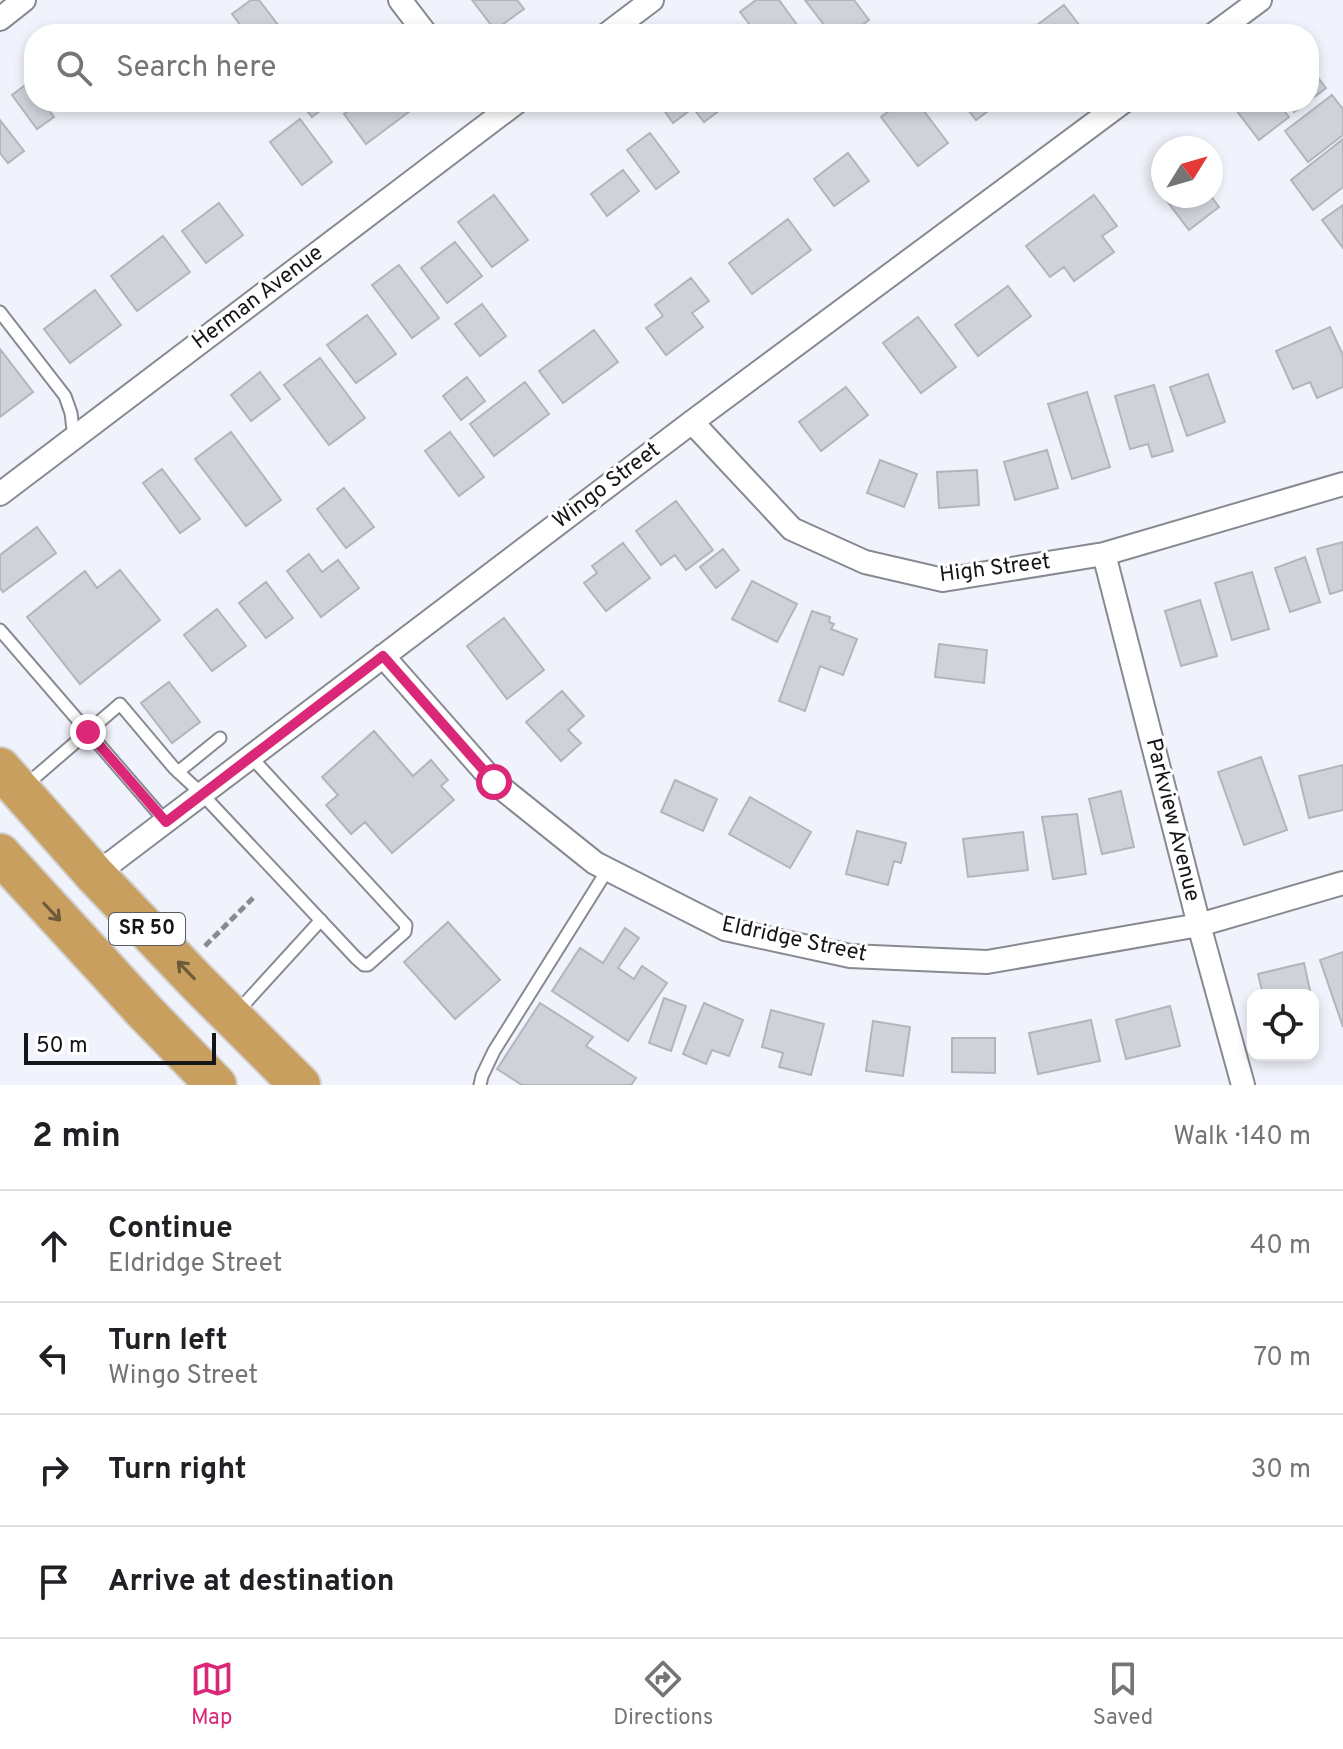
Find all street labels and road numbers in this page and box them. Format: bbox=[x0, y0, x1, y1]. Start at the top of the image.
street label: Herman Avenue bbox=[187, 240, 329, 356]
street label: Wingo Street bbox=[548, 437, 666, 535]
street label: High Street bbox=[938, 549, 1052, 589]
street label: Parkview Avenue bbox=[1139, 736, 1205, 904]
street label: Eldridge Street bbox=[719, 911, 869, 969]
road number: SR 50 bbox=[109, 913, 185, 945]

